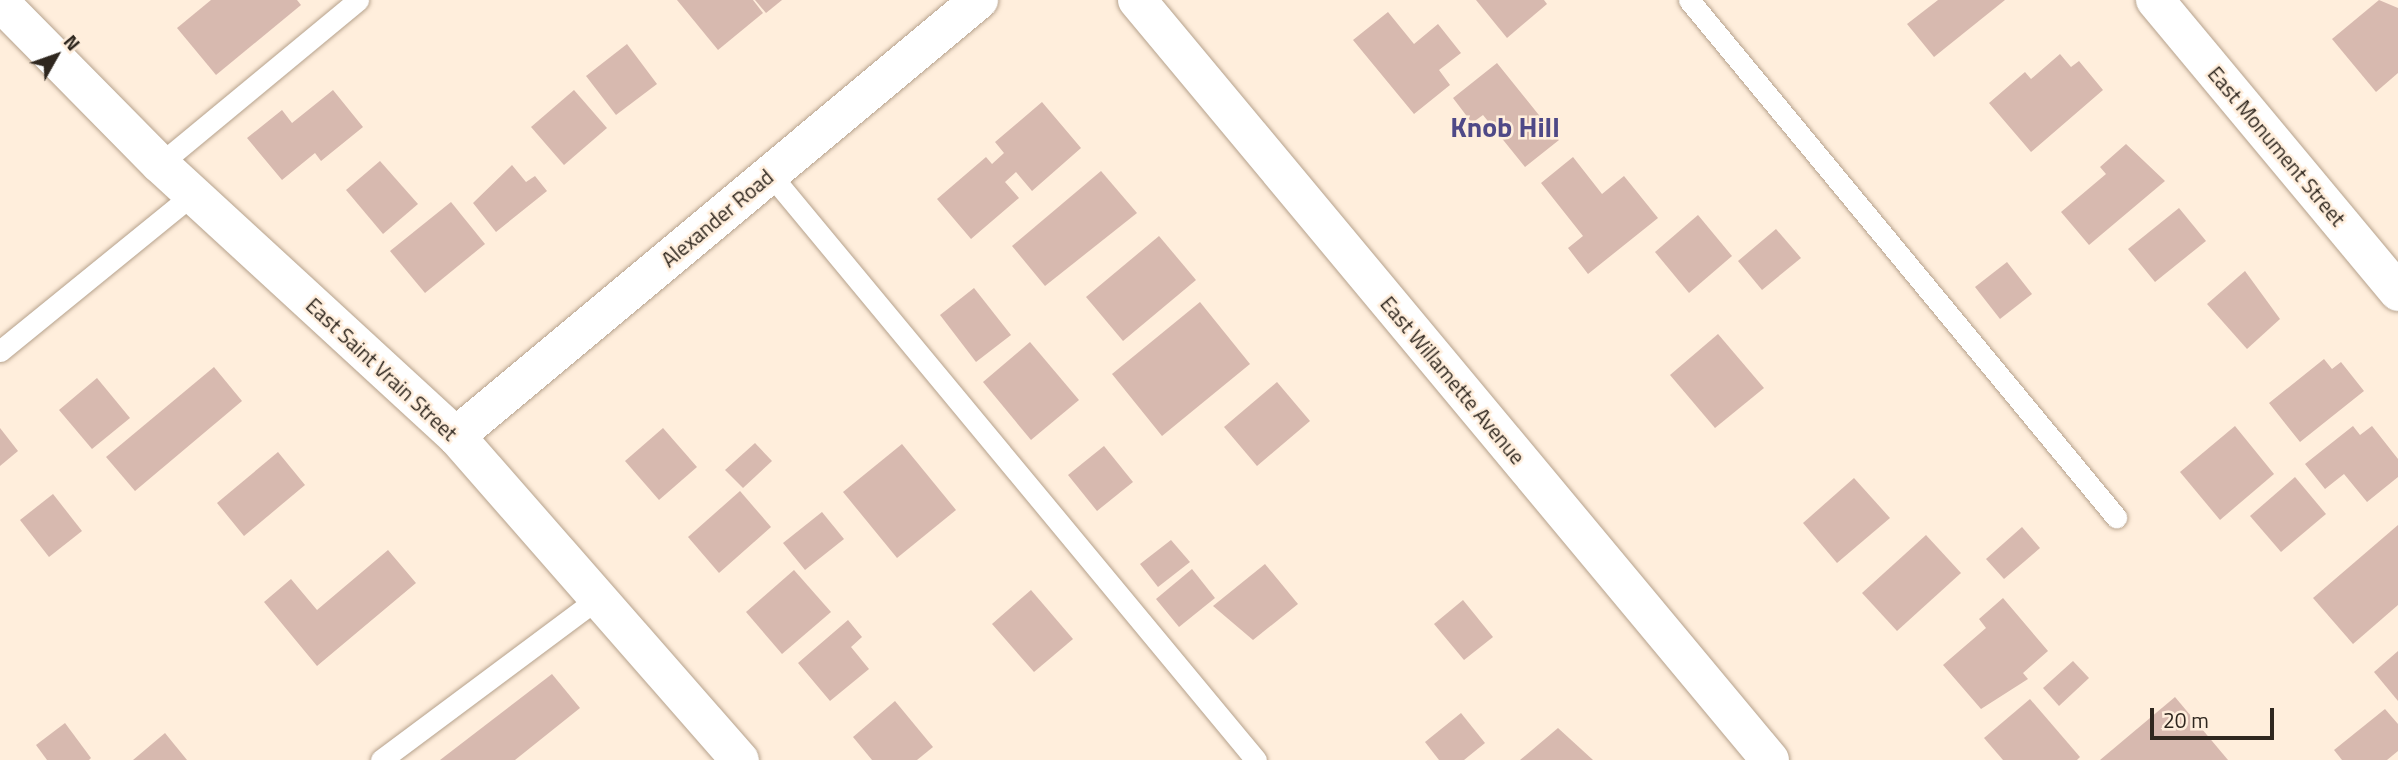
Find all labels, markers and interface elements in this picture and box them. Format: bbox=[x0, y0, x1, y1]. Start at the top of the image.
north arrow bbox=[21, 21, 91, 91]
text: N bbox=[57, 28, 88, 57]
street label: East Monument Street bbox=[2203, 61, 2351, 231]
district label: Knob Hill bbox=[1450, 110, 1560, 144]
street label: Alexander Road bbox=[656, 164, 778, 272]
street label: East Willamette Avenue bbox=[1376, 291, 1530, 469]
street label: East Saint Vrain Street bbox=[301, 292, 463, 446]
scale bar bbox=[2153, 694, 2277, 738]
text: 20 m bbox=[2163, 704, 2209, 736]

